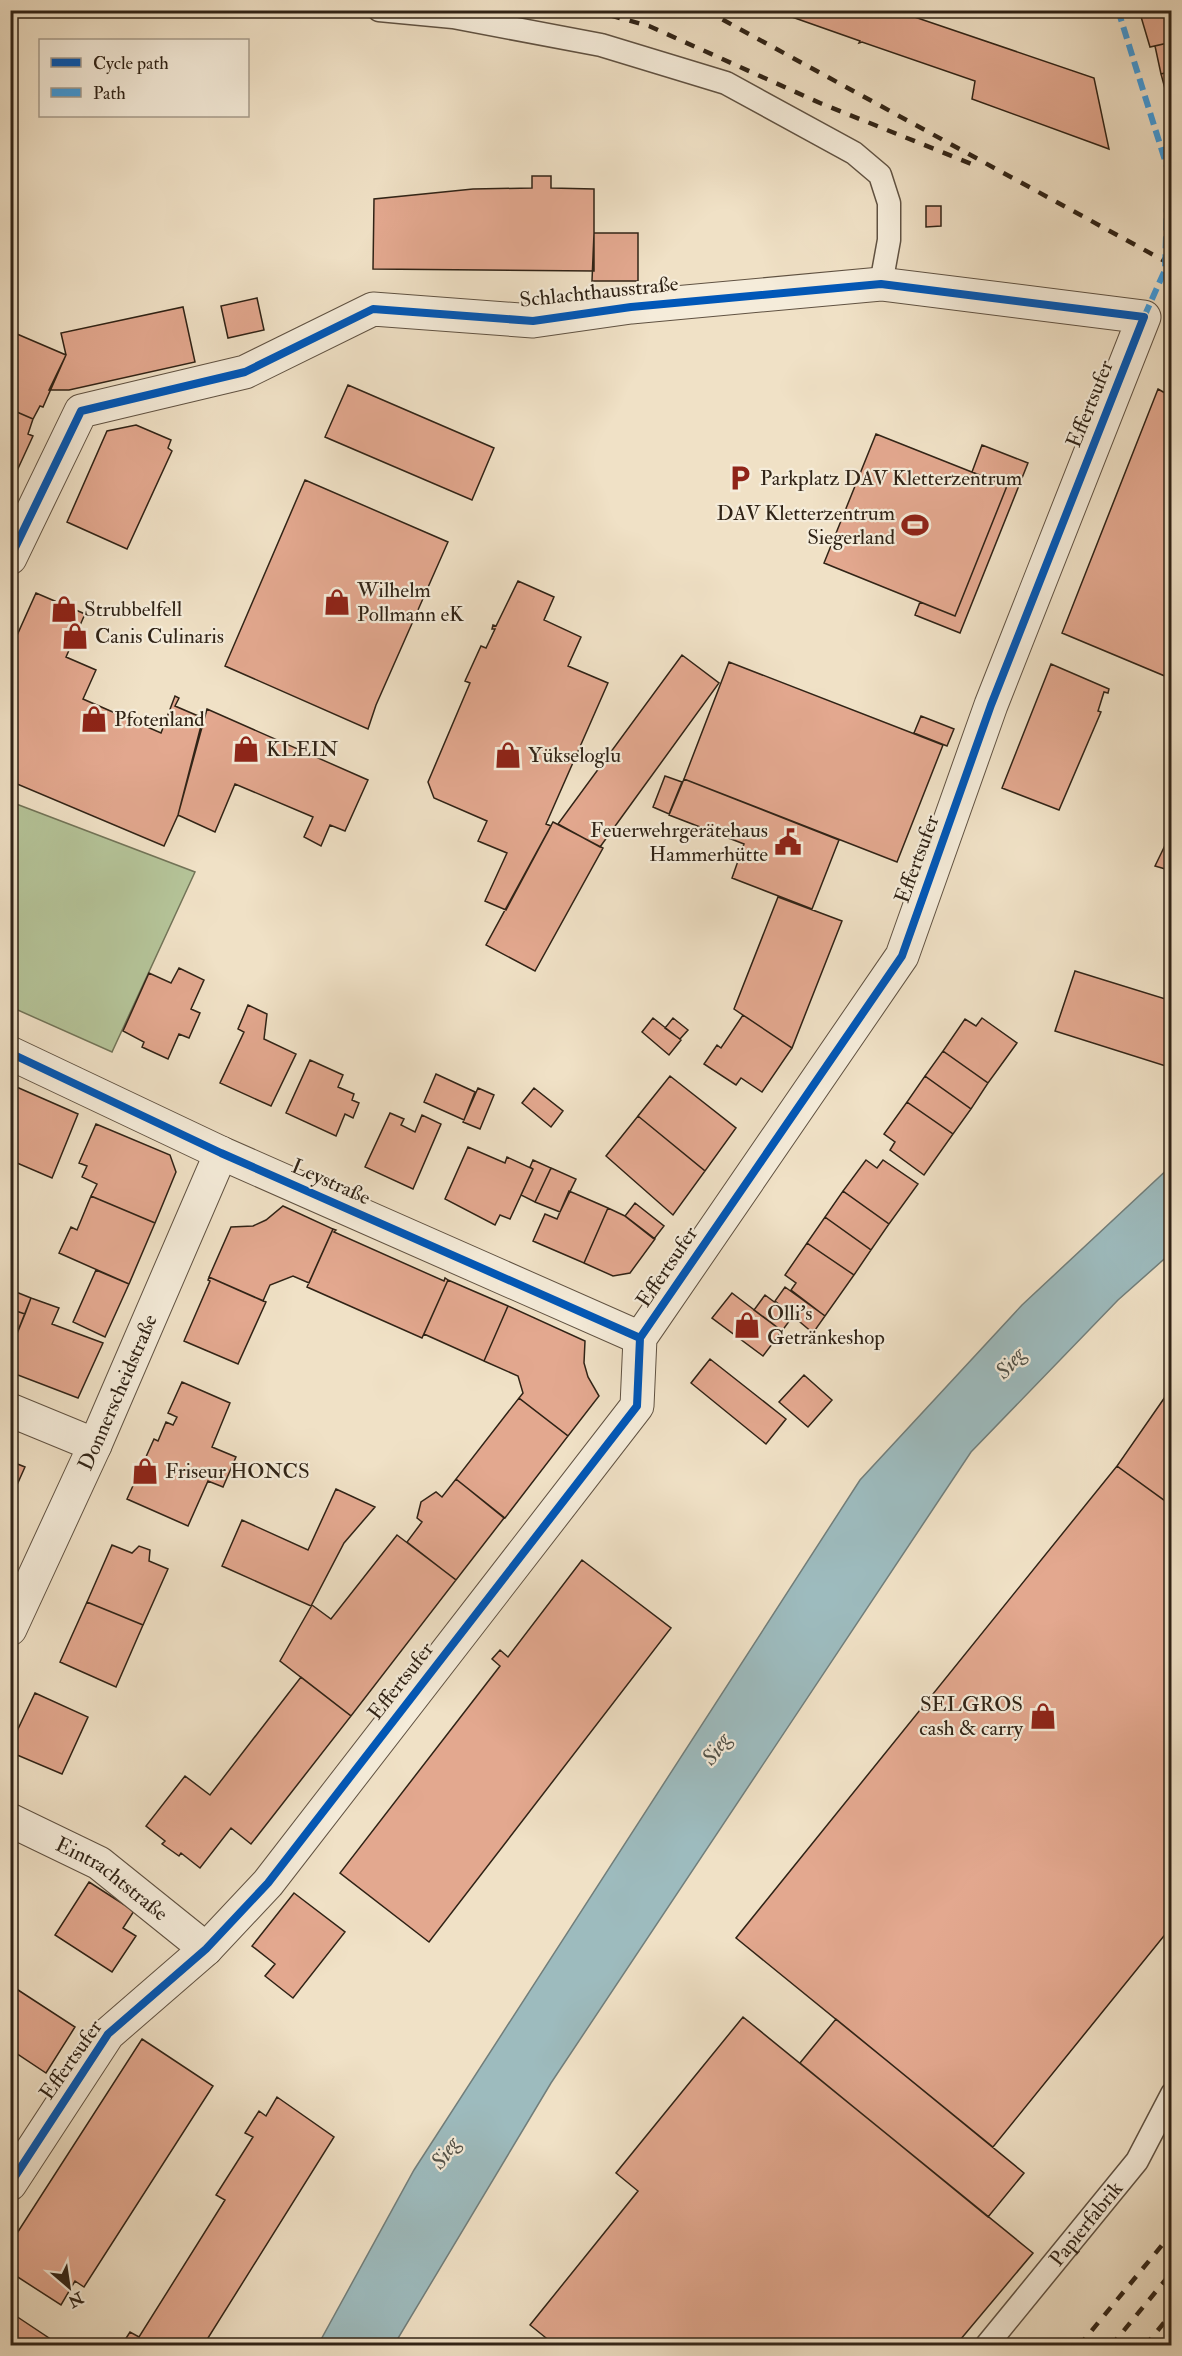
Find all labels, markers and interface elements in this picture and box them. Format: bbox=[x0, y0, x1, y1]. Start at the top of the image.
legend bbox=[39, 39, 249, 117]
text: Cycle path bbox=[93, 52, 169, 75]
text: Path bbox=[93, 82, 126, 105]
street label: Schlachthausstraße bbox=[518, 270, 680, 314]
street label: Effertsufer bbox=[1060, 356, 1120, 452]
parking icon: Parkplatz DAV Kletterzentrum bbox=[725, 463, 755, 493]
place label: Parkplatz DAV Kletterzentrum bbox=[760, 465, 1022, 492]
place label: DAV Kletterzentrum Siegerland bbox=[717, 500, 896, 551]
sports icon: DAV Kletterzentrum Siegerland bbox=[900, 510, 930, 540]
place label: Wilhelm Pollmann eK bbox=[356, 577, 464, 628]
shop icon: Wilhelm Pollmann eK bbox=[322, 587, 352, 617]
shop icon: Strubbelfell bbox=[49, 594, 79, 624]
place label: Strubbelfell bbox=[84, 596, 183, 623]
shop icon: Canis Culinaris bbox=[60, 621, 90, 651]
place label: Canis Culinaris bbox=[95, 623, 224, 650]
shop icon: Pfotenland bbox=[79, 704, 109, 734]
place label: Pfotenland bbox=[114, 706, 205, 733]
shop icon: KLEIN bbox=[231, 734, 261, 764]
place label: KLEIN bbox=[266, 736, 338, 763]
shop icon: Yükseloglu bbox=[493, 740, 523, 770]
place label: Yükseloglu bbox=[528, 742, 621, 769]
street label: Effertsufer bbox=[889, 811, 945, 907]
place label: Feuerwehrgerätehaus Hammerhütte bbox=[590, 817, 768, 868]
public building icon: Feuerwehrgerätehaus Hammerhütte bbox=[773, 827, 803, 857]
street label: Leystraße bbox=[287, 1153, 375, 1211]
street label: Effertsufer bbox=[630, 1221, 704, 1313]
place label: Olli's Getränkeshop bbox=[767, 1300, 885, 1351]
street label: Donnerscheidstraße bbox=[72, 1310, 163, 1475]
shop icon: Olli's Getränkeshop bbox=[732, 1310, 762, 1340]
water label: Sieg bbox=[988, 1341, 1032, 1385]
shop icon: Friseur HONCS bbox=[130, 1456, 160, 1486]
place label: Friseur HONCS bbox=[165, 1458, 310, 1485]
street label: Effertsufer bbox=[362, 1636, 440, 1726]
place label: SELGROS cash & carry bbox=[919, 1691, 1024, 1742]
shop icon: SELGROS cash & carry bbox=[1028, 1701, 1058, 1731]
water label: Sieg bbox=[695, 1727, 737, 1771]
street label: Eintrachtstraße bbox=[51, 1831, 174, 1927]
street label: Effertsufer bbox=[34, 2014, 109, 2105]
water label: Sieg bbox=[424, 2131, 466, 2175]
street label: Papierfabrik bbox=[1043, 2175, 1129, 2272]
north arrow bbox=[39, 2257, 99, 2317]
text: N bbox=[64, 2287, 88, 2312]

